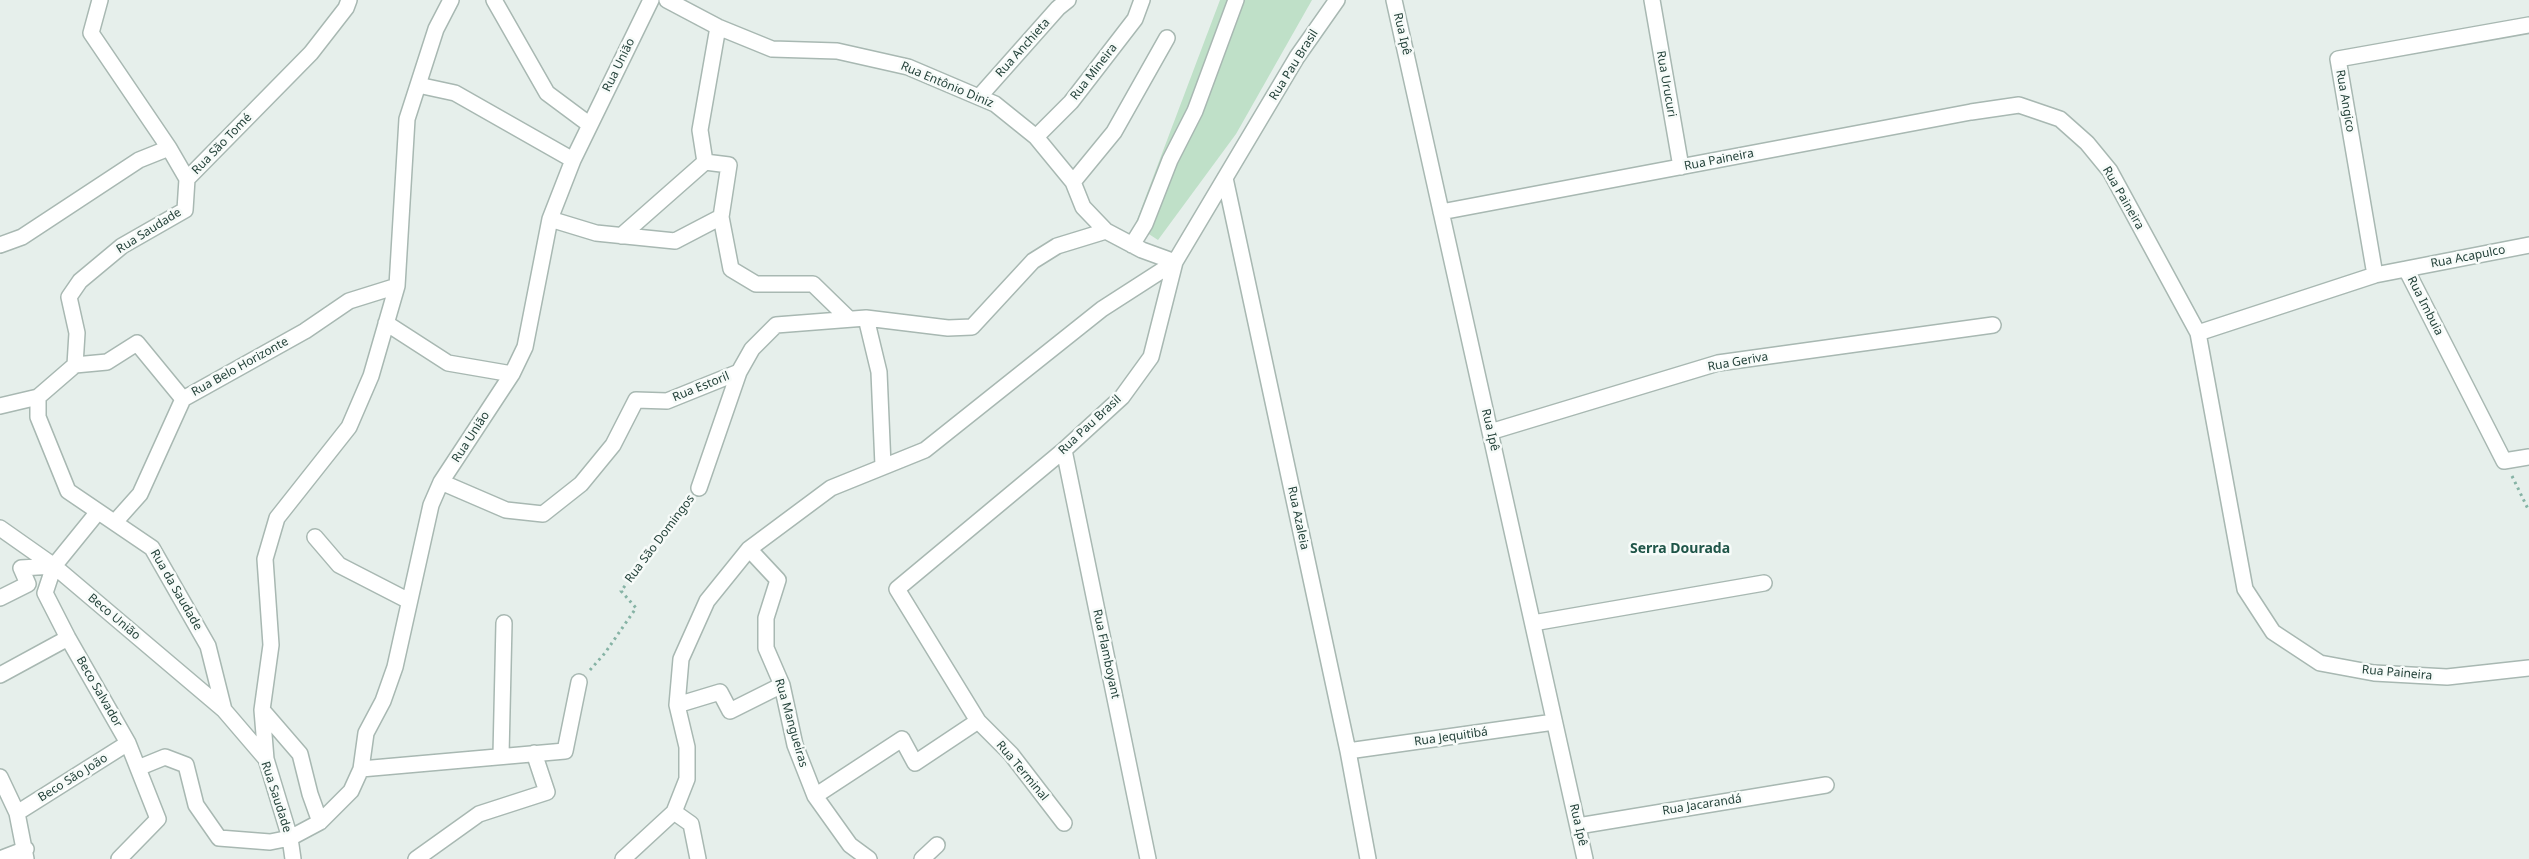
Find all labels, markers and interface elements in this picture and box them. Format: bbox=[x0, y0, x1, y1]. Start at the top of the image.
street label: Rua Ipê bbox=[1390, 11, 1414, 57]
street label: Rua Anchieta bbox=[993, 16, 1053, 80]
street label: Rua Pau Brasil bbox=[1267, 27, 1321, 103]
street label: Rua União bbox=[600, 36, 638, 94]
street label: Rua Mineira bbox=[1068, 41, 1120, 103]
street label: Rua Urucuri bbox=[1653, 50, 1679, 118]
street label: Rua Entônio Diniz bbox=[898, 59, 996, 111]
street label: Rua Angico bbox=[2332, 69, 2358, 133]
street label: Rua São Tomé bbox=[189, 110, 255, 178]
street label: Rua Paineira bbox=[1683, 146, 1755, 174]
street label: Rua Paineira bbox=[2099, 164, 2147, 232]
street label: Rua Saudade bbox=[114, 205, 184, 257]
street label: Rua Acapulco bbox=[2429, 243, 2507, 271]
street label: Rua Imbuia bbox=[2404, 274, 2446, 338]
street label: Rua Belo Horizonte bbox=[189, 334, 291, 400]
street label: Rua Geriva bbox=[1707, 350, 1769, 374]
street label: Rua Estoril bbox=[671, 369, 731, 405]
street label: Rua Pau Brasil bbox=[1056, 392, 1124, 458]
street label: Rua Ipê bbox=[1478, 407, 1502, 453]
street label: Rua União bbox=[449, 409, 493, 465]
street label: Rua Azaleia bbox=[1284, 485, 1312, 551]
street label: Rua São Domingos bbox=[622, 492, 698, 586]
district label: Serra Dourada bbox=[1630, 541, 1730, 557]
street label: Rua da Saudade bbox=[147, 547, 205, 633]
street label: Beco União bbox=[85, 591, 143, 643]
street label: Rua Flamboyant bbox=[1089, 608, 1123, 700]
street label: Beco Salvador bbox=[73, 654, 125, 730]
street label: Rua Paineira bbox=[2361, 663, 2433, 683]
street label: Rua Mangueiras bbox=[771, 677, 811, 769]
street label: Rua Jequitibá bbox=[1413, 725, 1489, 749]
street label: Rua Terminal bbox=[993, 738, 1051, 804]
street label: Beco São João bbox=[36, 751, 110, 805]
street label: Rua Saudade bbox=[258, 760, 294, 834]
street label: Rua Jacarandá bbox=[1661, 792, 1743, 818]
street label: Rua Ipê bbox=[1566, 802, 1590, 848]

